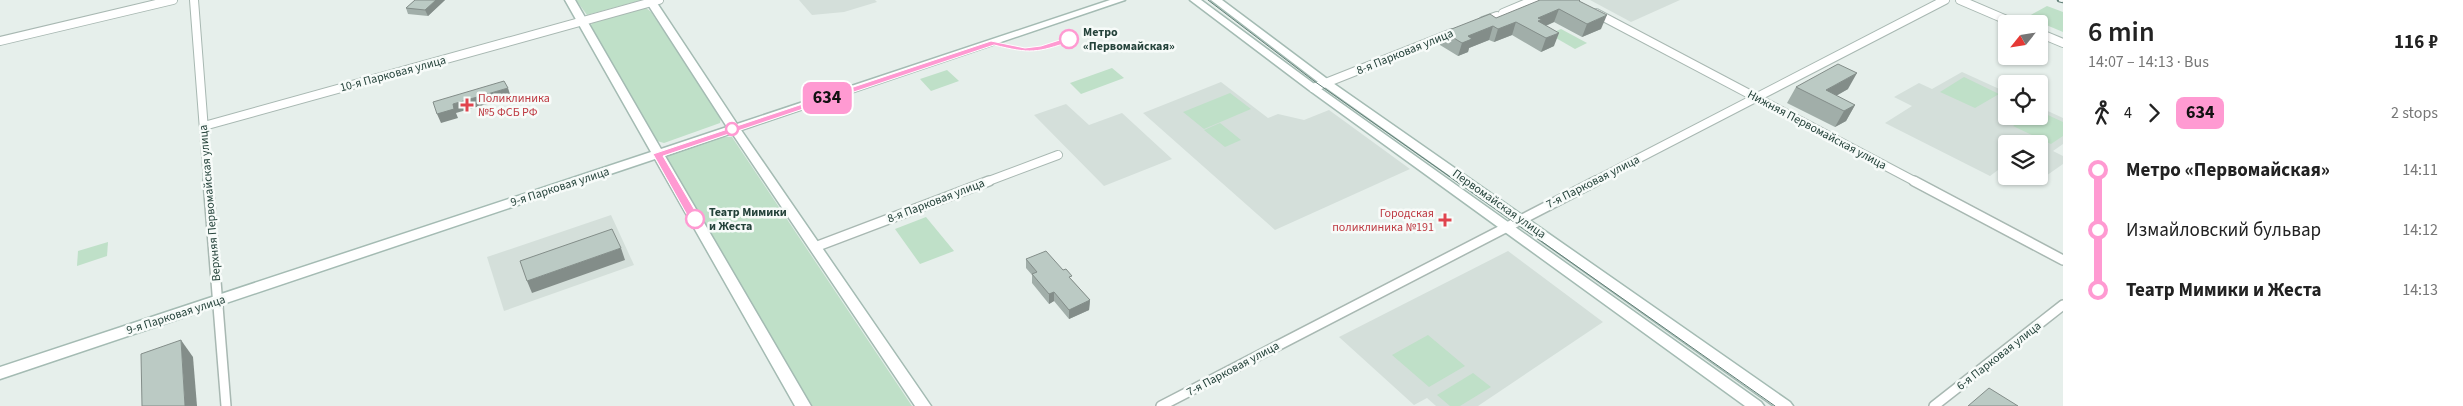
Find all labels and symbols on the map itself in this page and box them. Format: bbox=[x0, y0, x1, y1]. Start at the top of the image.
north arrow bbox=[1998, 15, 2048, 65]
place label: Метро «Первомайская» bbox=[1083, 24, 1175, 55]
street label: 8-я Парковая улица bbox=[1354, 25, 1456, 79]
marker: Метро «Первомайская» bbox=[1059, 29, 1079, 49]
street label: 10-я Парковая улица bbox=[338, 52, 448, 96]
line badge: 634 bbox=[798, 82, 856, 114]
street label: Нижняя Первомайская улица bbox=[1745, 86, 1889, 174]
place label: Поликлиника №5 ФСБ РФ bbox=[478, 90, 550, 121]
marker: Поликлиника №5 ФСБ РФ bbox=[460, 98, 474, 112]
unlabelled marker bbox=[725, 122, 739, 136]
street label: Верхняя Первомайская улица bbox=[195, 124, 225, 282]
street label: 7-я Парковая улица bbox=[1543, 151, 1643, 213]
street label: 9-я Парковая улица bbox=[508, 163, 612, 211]
street label: Первомайская улица bbox=[1449, 165, 1549, 243]
street label: 8-я Парковая улица bbox=[885, 175, 987, 227]
place label: Театр Мимики и Жеста bbox=[709, 204, 787, 235]
place label: Городская поликлиника №191 bbox=[1332, 205, 1434, 236]
marker: Театр Мимики и Жеста bbox=[685, 209, 705, 229]
marker: Городская поликлиника №191 bbox=[1438, 213, 1452, 227]
street label: 9-я Парковая улица bbox=[124, 291, 228, 339]
street label: 6-я Парковая улица bbox=[1953, 318, 2045, 394]
street label: 7-я Парковая улица bbox=[1184, 337, 1282, 401]

